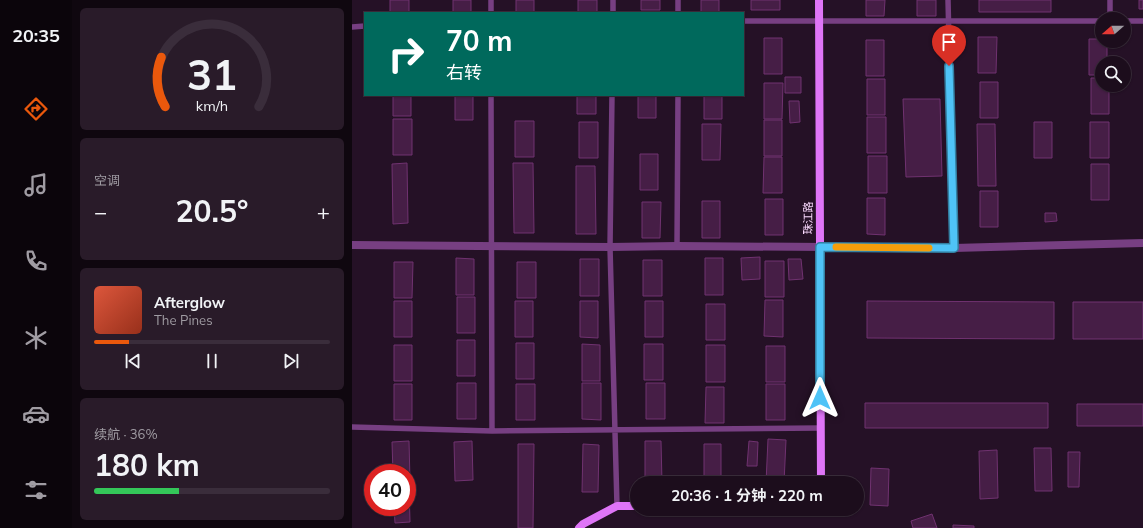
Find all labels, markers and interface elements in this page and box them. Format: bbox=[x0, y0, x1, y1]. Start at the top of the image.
north arrow bbox=[1095, 12, 1131, 48]
map controls bbox=[1095, 12, 1131, 92]
text: 70 m bbox=[446, 23, 512, 58]
text: 20:35 bbox=[12, 24, 60, 47]
pin bbox=[932, 25, 966, 66]
icon: right bbox=[380, 28, 432, 80]
icon: arrive bbox=[938, 31, 960, 53]
text: 31 bbox=[187, 48, 237, 100]
button: search bbox=[1095, 56, 1131, 92]
text: 右转 bbox=[446, 61, 482, 84]
icon: directions bbox=[22, 95, 50, 123]
text: km/h bbox=[196, 97, 228, 115]
icon: music bbox=[22, 171, 50, 199]
text: 空调 bbox=[94, 172, 120, 188]
text: 20.5° bbox=[176, 192, 248, 230]
text: − bbox=[94, 198, 107, 226]
text: + bbox=[317, 198, 330, 226]
street label: 珠江路 bbox=[801, 202, 815, 235]
icon: phone bbox=[22, 247, 50, 275]
text: Afterglow bbox=[154, 293, 225, 312]
text: The Pines bbox=[154, 312, 213, 328]
icon: climate bbox=[22, 324, 50, 352]
icon: previous bbox=[122, 350, 144, 372]
icon: pause bbox=[201, 350, 223, 372]
icon: next bbox=[280, 350, 302, 372]
position arrow bbox=[799, 377, 841, 419]
icon: car bbox=[22, 400, 50, 428]
text: 续航 · 36% bbox=[94, 426, 158, 442]
text: 180 km bbox=[94, 446, 200, 484]
speed limit sign: 40 bbox=[364, 464, 416, 516]
icon: filters bbox=[22, 476, 50, 504]
text: 20:36 · 1 分钟 · 220 m bbox=[671, 486, 823, 505]

